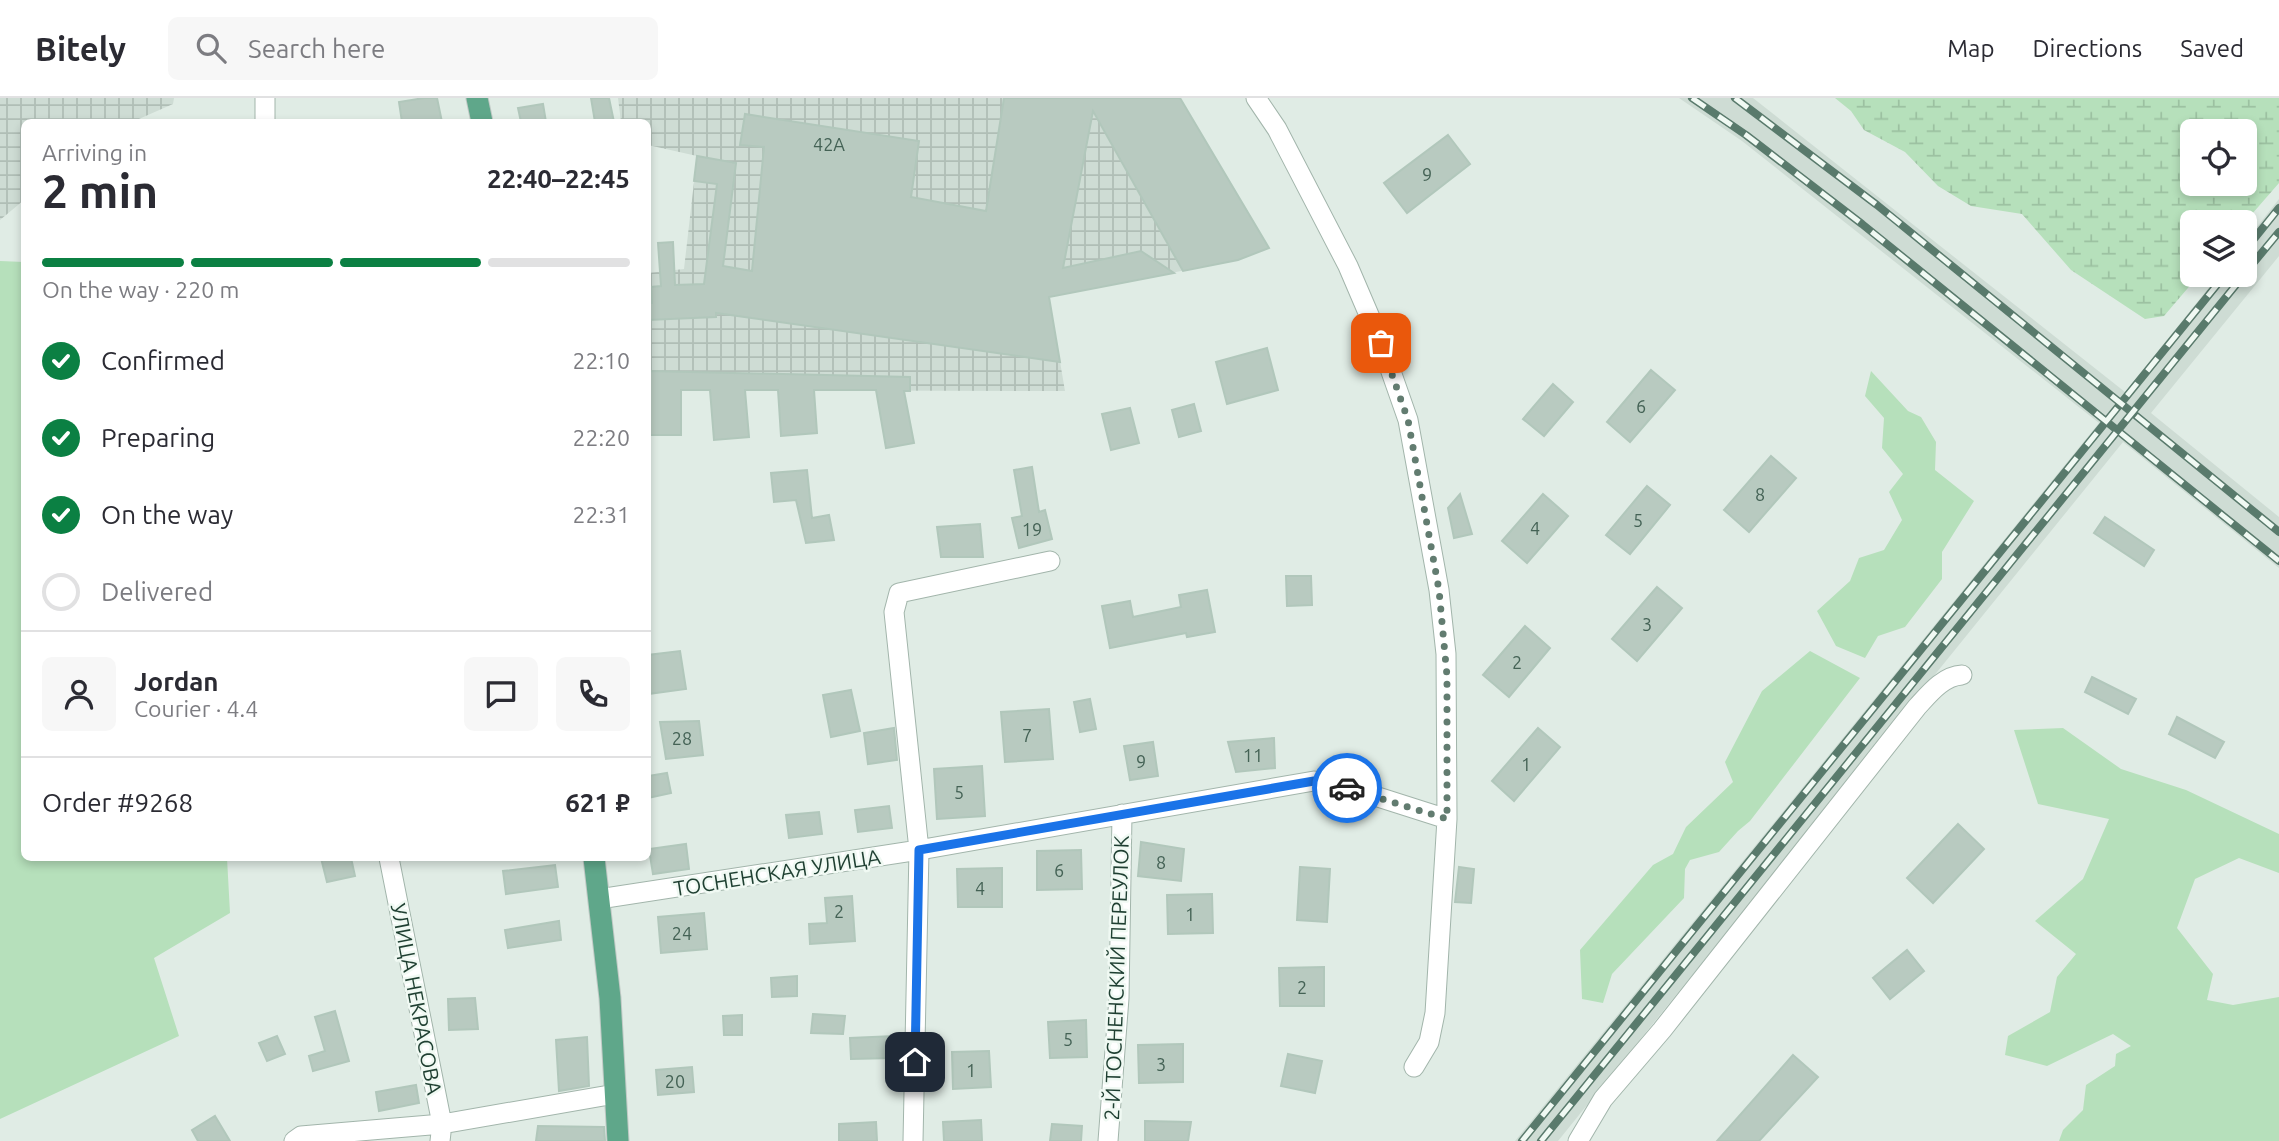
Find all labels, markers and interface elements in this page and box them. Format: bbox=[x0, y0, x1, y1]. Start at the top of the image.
search box bbox=[168, 17, 658, 80]
icon: search bbox=[192, 29, 230, 67]
text: Bitely bbox=[35, 30, 126, 67]
text: Search here bbox=[248, 34, 385, 63]
text: Map bbox=[1947, 35, 1994, 62]
text: Directions bbox=[2032, 35, 2142, 62]
text: Saved bbox=[2180, 35, 2244, 62]
map controls bbox=[2180, 119, 2257, 287]
button: locate bbox=[2180, 119, 2257, 196]
house number: 42А bbox=[813, 134, 845, 154]
text: Arriving in bbox=[42, 140, 147, 165]
text: 22:40–22:45 bbox=[487, 164, 630, 193]
house number: 9 bbox=[1422, 164, 1432, 184]
text: 2 min bbox=[42, 165, 158, 217]
button: layers bbox=[2180, 210, 2257, 287]
text: On the way · 220 m bbox=[42, 277, 239, 302]
pin bbox=[1351, 313, 1411, 373]
icon: bag bbox=[1362, 324, 1400, 362]
icon: check bbox=[42, 342, 80, 380]
text: Confirmed bbox=[101, 346, 225, 375]
text: 22:10 bbox=[572, 348, 630, 373]
house number: 6 bbox=[1636, 396, 1646, 416]
icon: check bbox=[42, 419, 80, 457]
text: Preparing bbox=[101, 423, 215, 452]
text: 22:20 bbox=[572, 425, 630, 450]
house number: 8 bbox=[1755, 484, 1765, 504]
icon: check bbox=[42, 496, 80, 534]
text: On the way bbox=[101, 500, 233, 529]
text: 22:31 bbox=[572, 502, 630, 527]
house number: 5 bbox=[1633, 510, 1643, 530]
house number: 4 bbox=[1530, 518, 1540, 538]
house number: 19 bbox=[1022, 519, 1042, 539]
text: Delivered bbox=[101, 577, 213, 606]
house number: 3 bbox=[1642, 614, 1652, 634]
house number: 2 bbox=[1512, 652, 1522, 672]
button: person bbox=[42, 657, 116, 731]
button: chat bbox=[464, 657, 538, 731]
button: phone bbox=[556, 657, 630, 731]
text: Jordan bbox=[134, 667, 219, 696]
text: Courier · 4.4 bbox=[134, 696, 258, 721]
house number: 7 bbox=[1022, 725, 1032, 745]
house number: 28 bbox=[672, 728, 692, 748]
house number: 11 bbox=[1243, 745, 1263, 765]
house number: 9 bbox=[1136, 751, 1146, 771]
courier bbox=[1312, 753, 1382, 823]
house number: 1 bbox=[1521, 754, 1531, 774]
icon: car bbox=[1328, 769, 1366, 807]
house number: 5 bbox=[954, 782, 964, 802]
text: Order #9268 bbox=[42, 788, 193, 817]
text: 621 ₽ bbox=[565, 788, 630, 817]
street label: 2-Й ТОСНЕНСКИЙ ПЕРЕУЛОК bbox=[1099, 835, 1133, 1121]
street label: ТОСНЕНСКАЯ УЛИЦА bbox=[672, 844, 882, 900]
house number: 8 bbox=[1156, 852, 1166, 872]
house number: 6 bbox=[1054, 860, 1064, 880]
house number: 4 bbox=[975, 878, 985, 898]
street label: УЛИЦА НЕКРАСОВА bbox=[387, 901, 447, 1097]
house number: 2 bbox=[834, 901, 844, 921]
house number: 1 bbox=[1185, 904, 1195, 924]
house number: 24 bbox=[672, 923, 692, 943]
house number: 2 bbox=[1297, 977, 1307, 997]
house number: 5 bbox=[1063, 1029, 1073, 1049]
pin bbox=[885, 1032, 945, 1092]
icon: home bbox=[896, 1043, 934, 1081]
house number: 3 bbox=[1156, 1054, 1166, 1074]
house number: 1 bbox=[966, 1060, 976, 1080]
house number: 20 bbox=[665, 1071, 685, 1091]

